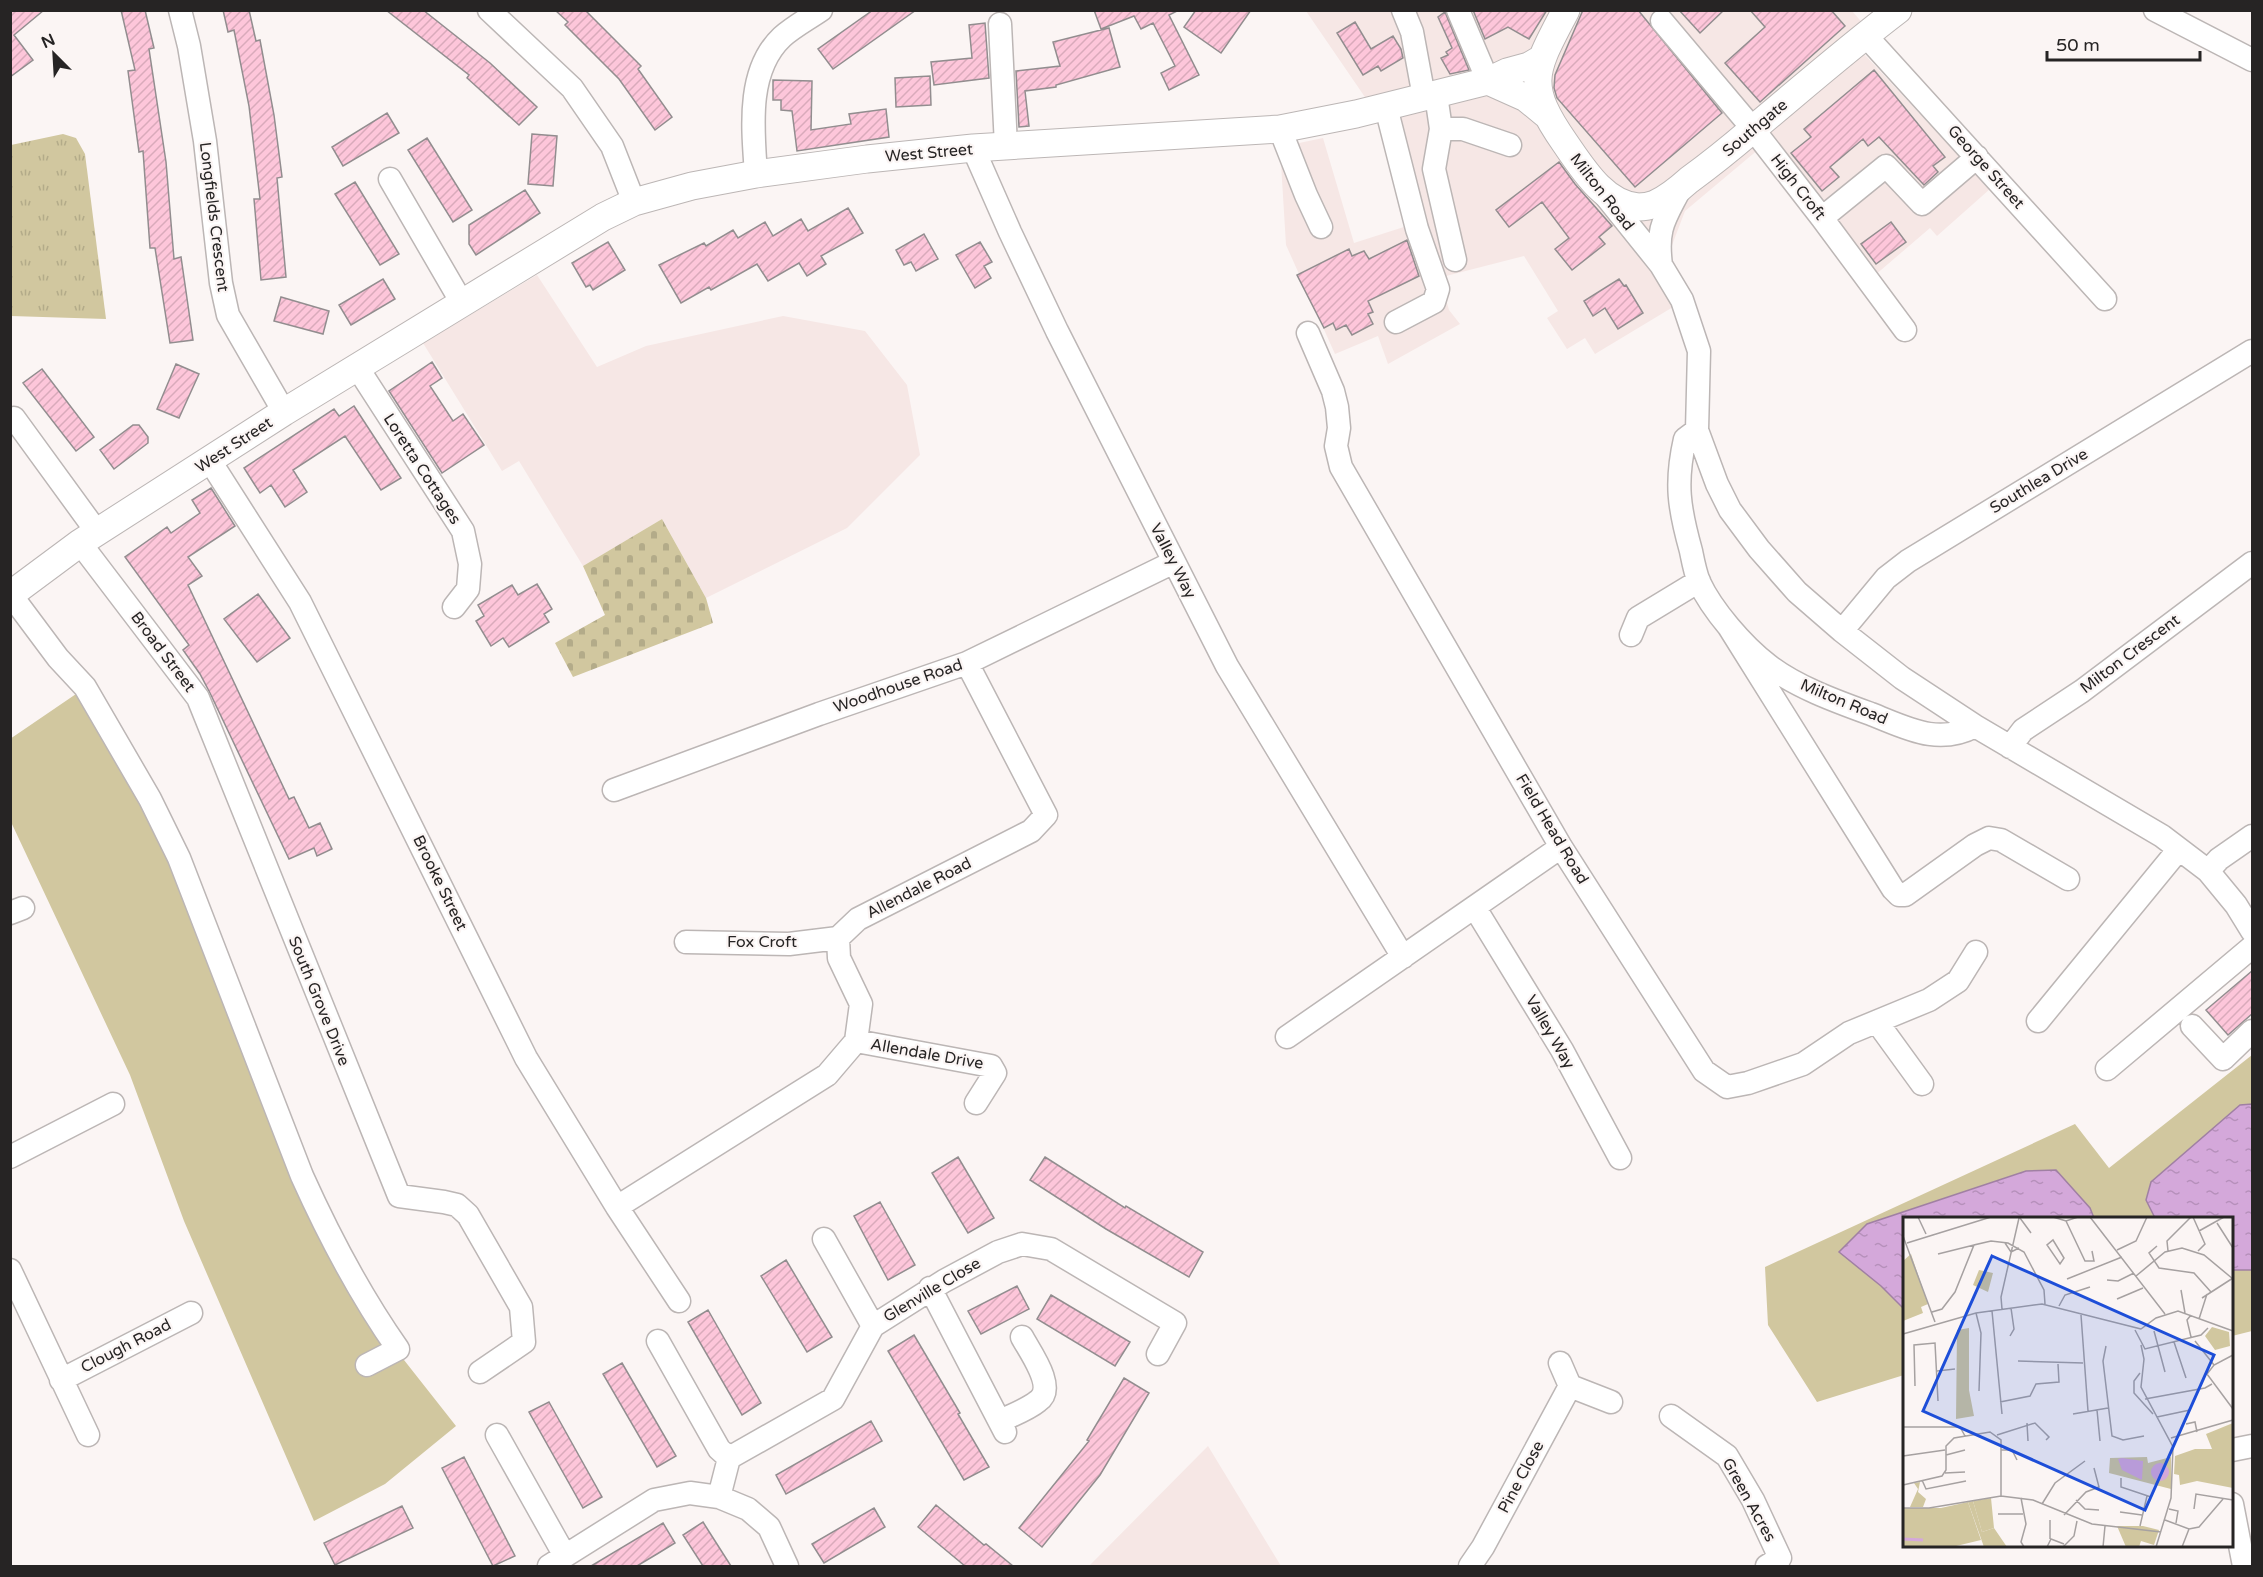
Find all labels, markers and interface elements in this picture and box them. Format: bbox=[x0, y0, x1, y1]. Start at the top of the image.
north arrow bbox=[24, 24, 84, 84]
scale bar bbox=[2047, 24, 2200, 62]
text: N bbox=[38, 29, 58, 53]
text: 50 m bbox=[2056, 34, 2100, 56]
street label: Southgate bbox=[1718, 95, 1792, 161]
street label: George Street bbox=[1943, 121, 2029, 213]
street label: West Street bbox=[884, 139, 974, 167]
street label: Longfields Crescent bbox=[195, 141, 233, 293]
street label: Milton Road bbox=[1565, 149, 1639, 235]
street label: High Croft bbox=[1766, 150, 1830, 224]
street label: Loretta Cottages bbox=[379, 410, 465, 528]
street label: West Street bbox=[192, 413, 276, 477]
street label: Southlea Drive bbox=[1986, 444, 2092, 518]
street label: Valley Way bbox=[1146, 520, 1201, 602]
street label: Broad Street bbox=[126, 608, 200, 696]
street label: Milton Crescent bbox=[2076, 610, 2184, 698]
street label: Woodhouse Road bbox=[831, 655, 965, 717]
street label: Milton Road bbox=[1797, 675, 1891, 729]
street label: Field Head Road bbox=[1511, 770, 1593, 888]
street label: Brooke Street bbox=[408, 832, 472, 934]
street label: Allendale Road bbox=[863, 853, 975, 923]
street label: Fox Croft bbox=[727, 932, 797, 952]
street label: South Grove Drive bbox=[284, 933, 354, 1069]
street label: Valley Way bbox=[1521, 992, 1579, 1073]
street label: Allendale Drive bbox=[869, 1034, 985, 1074]
inset map bbox=[1903, 1217, 2233, 1547]
street label: Glenville Close bbox=[880, 1253, 984, 1327]
street label: Clough Road bbox=[77, 1315, 175, 1377]
street label: Pine Close bbox=[1494, 1437, 1548, 1517]
street label: Green Acres bbox=[1718, 1455, 1780, 1545]

